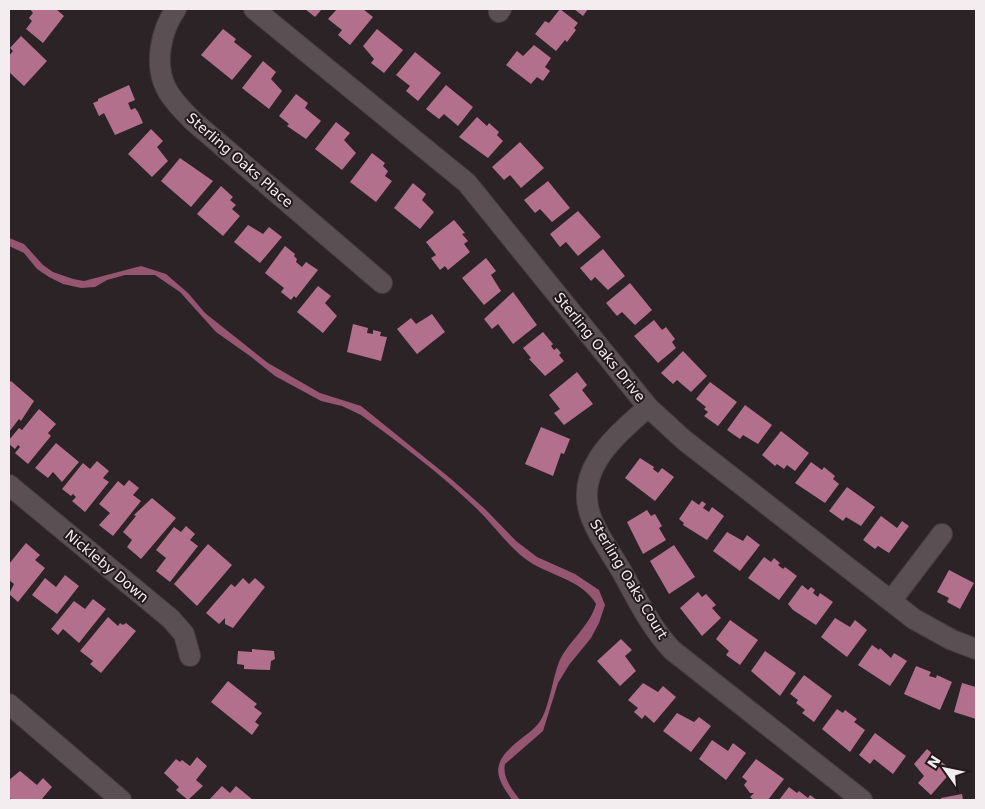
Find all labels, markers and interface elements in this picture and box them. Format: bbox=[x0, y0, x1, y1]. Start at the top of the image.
street label: Sterling Oaks Place bbox=[184, 110, 296, 210]
street label: Sterling Oaks Drive bbox=[551, 289, 649, 405]
street label: Sterling Oaks Court bbox=[587, 516, 671, 642]
street label: Nickleby Down bbox=[62, 526, 152, 606]
north arrow bbox=[920, 744, 970, 794]
text: N bbox=[924, 753, 944, 771]

